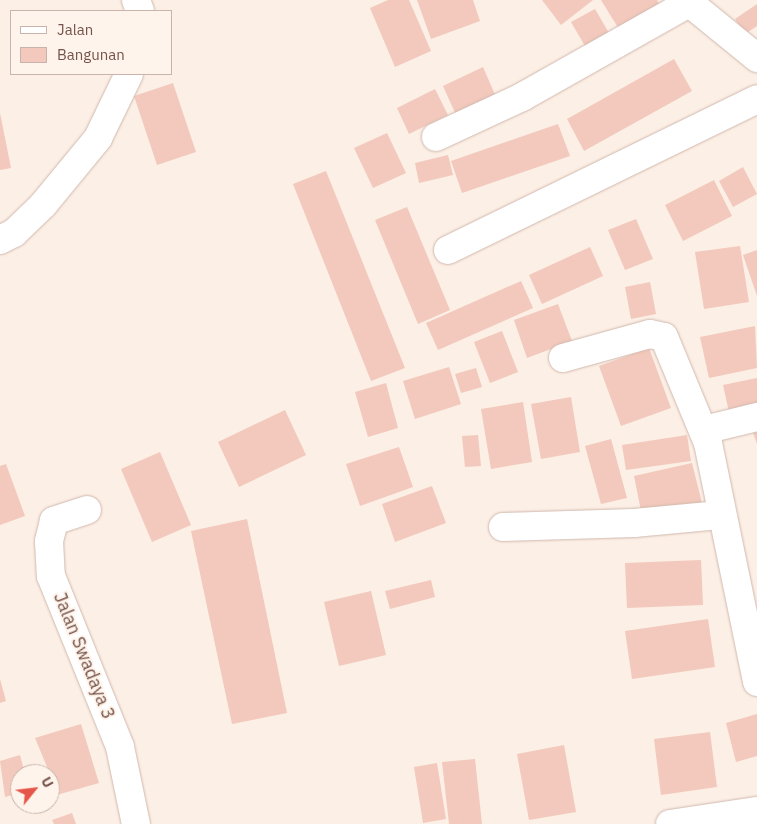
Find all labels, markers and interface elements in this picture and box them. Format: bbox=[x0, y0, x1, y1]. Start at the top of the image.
legend bbox=[10, 10, 172, 75]
text: Jalan bbox=[57, 20, 93, 39]
text: Bangunan bbox=[57, 45, 125, 64]
street label: Jalan Swadaya 3 bbox=[49, 589, 119, 723]
north arrow bbox=[10, 764, 60, 814]
text: U bbox=[37, 774, 57, 791]

